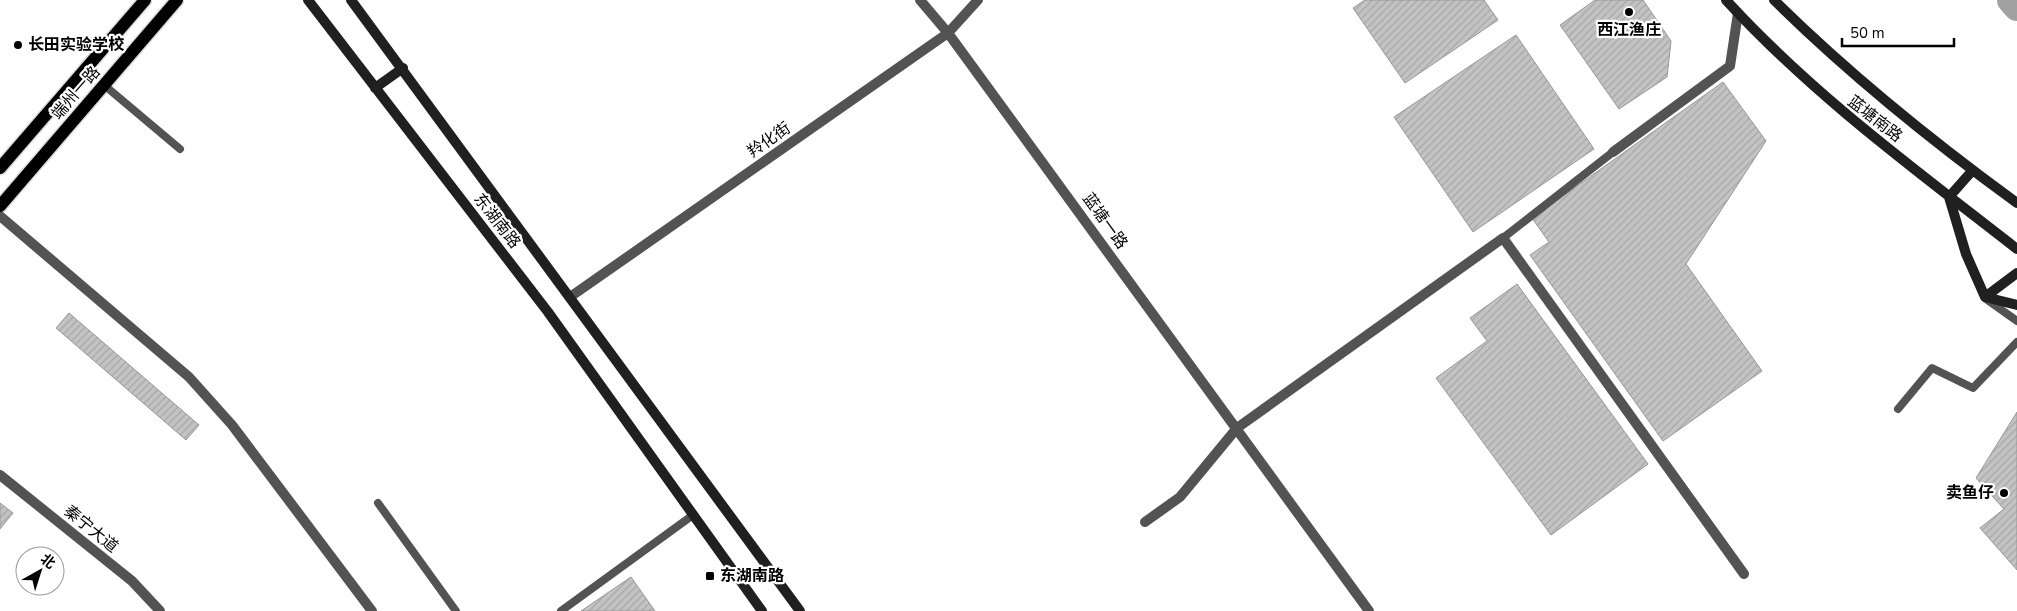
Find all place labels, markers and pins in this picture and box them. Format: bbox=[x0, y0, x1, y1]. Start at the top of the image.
marker: 西江渔庄 bbox=[1623, 6, 1635, 18]
place label: 西江渔庄 bbox=[1597, 19, 1661, 41]
place label: 长田实验学校 bbox=[28, 34, 125, 56]
marker: 长田实验学校 bbox=[12, 39, 24, 51]
place label: 卖鱼仔 bbox=[1946, 482, 1994, 504]
marker: 卖鱼仔 bbox=[1998, 487, 2010, 499]
place label: 东湖南路 bbox=[720, 565, 784, 587]
marker: 东湖南路 bbox=[704, 570, 716, 582]

